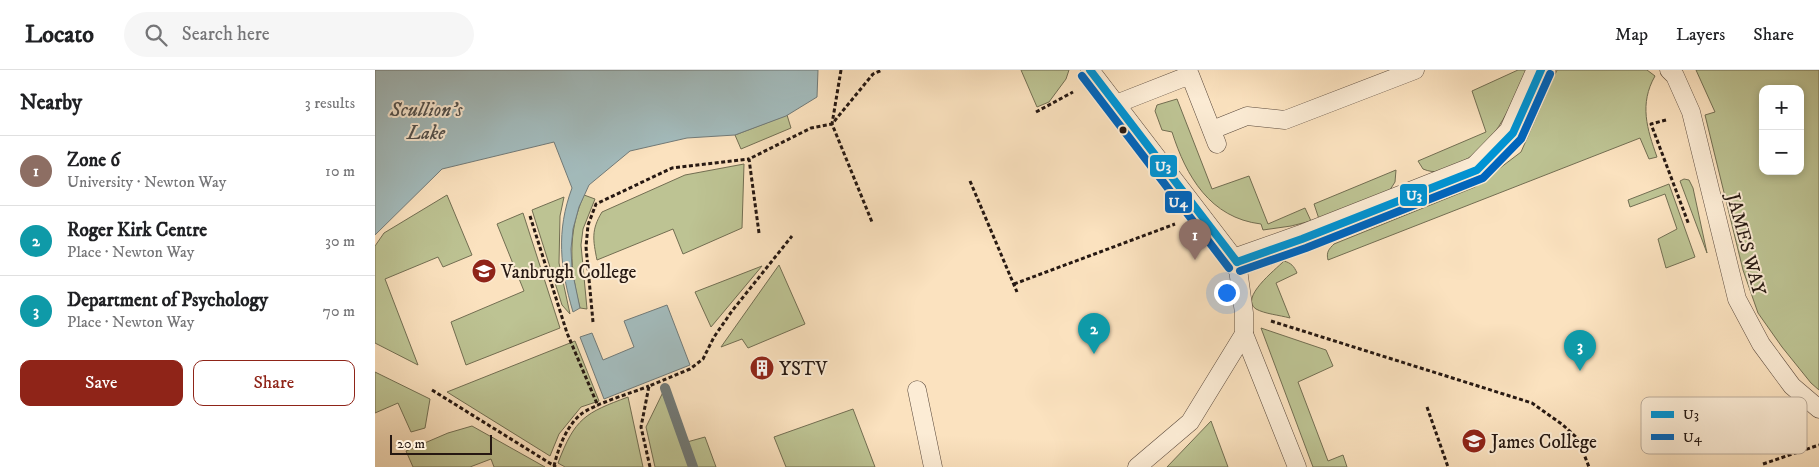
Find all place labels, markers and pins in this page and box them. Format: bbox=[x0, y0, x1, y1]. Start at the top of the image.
unlabelled marker bbox=[1118, 125, 1128, 135]
pin: 1 bbox=[1179, 219, 1211, 260]
school or university icon: Vanbrugh College bbox=[471, 258, 497, 284]
place label: Vanbrugh College bbox=[500, 261, 636, 284]
pin: 2 bbox=[1078, 313, 1110, 354]
pin: 3 bbox=[1564, 330, 1596, 371]
building icon: YSTV bbox=[749, 355, 775, 381]
place label: YSTV bbox=[779, 358, 829, 381]
school or university icon: James College bbox=[1461, 428, 1487, 454]
place label: James College bbox=[1489, 431, 1597, 454]

